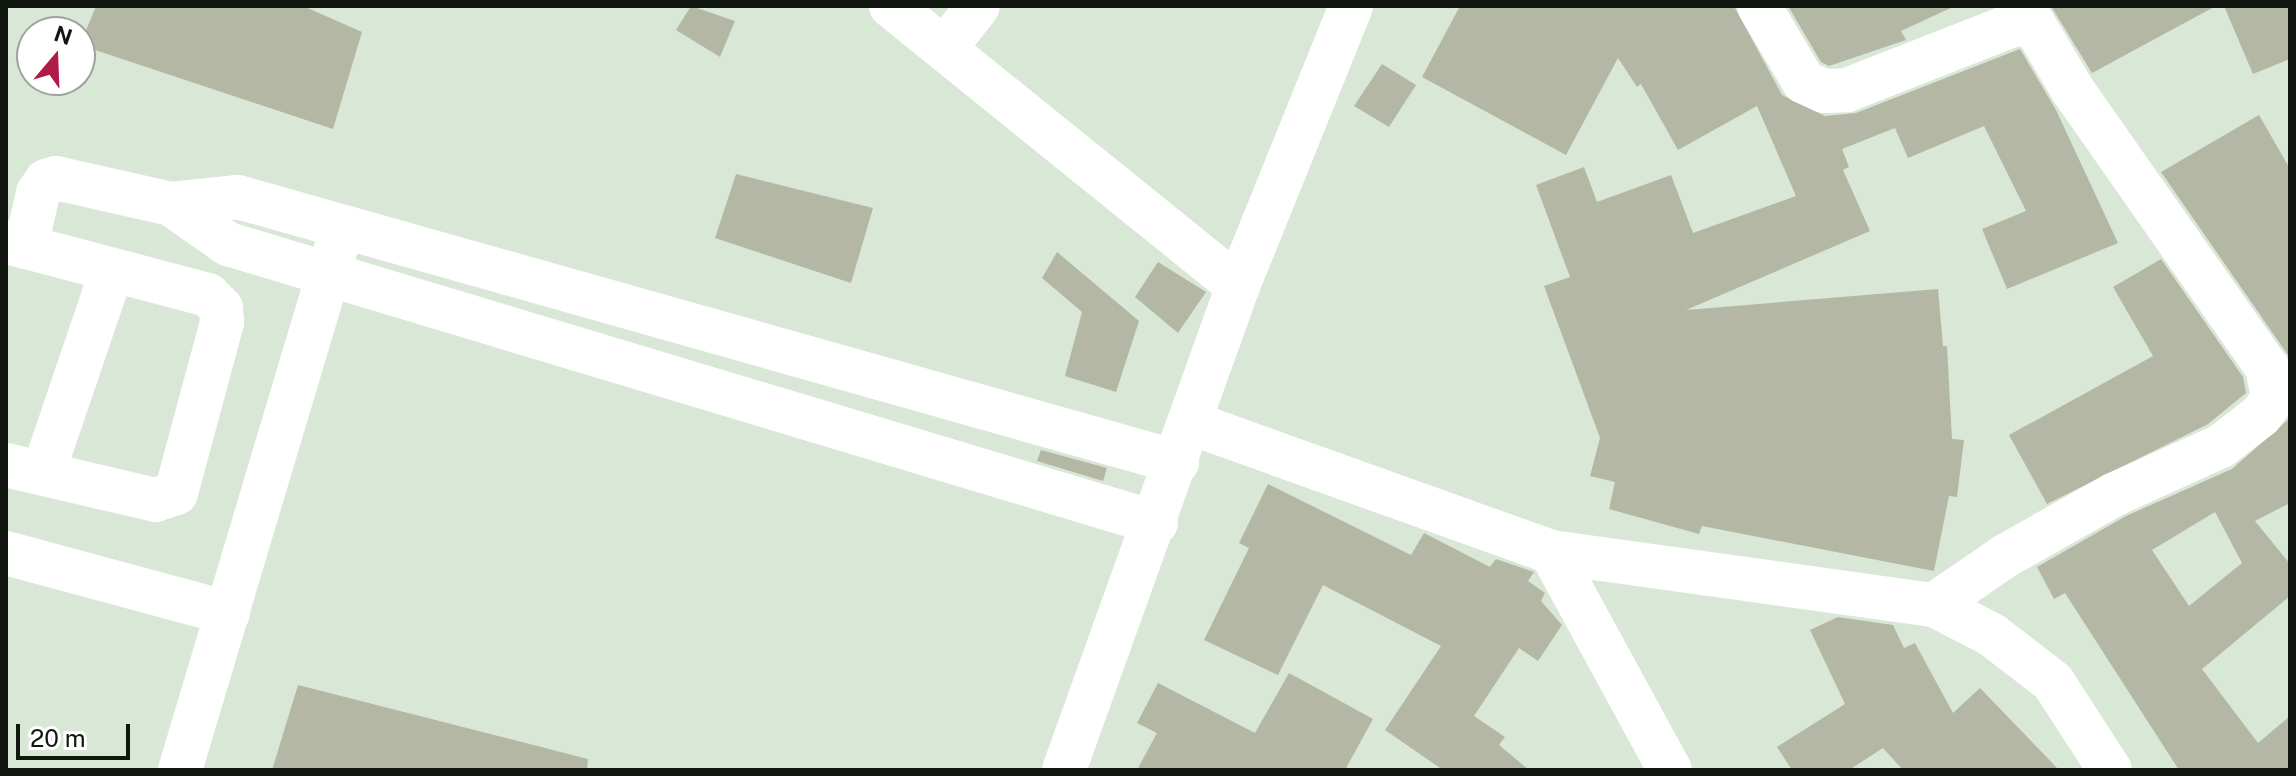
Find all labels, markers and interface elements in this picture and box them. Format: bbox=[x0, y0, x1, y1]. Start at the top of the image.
north arrow bbox=[16, 16, 96, 96]
text: N bbox=[51, 20, 76, 50]
scale bar bbox=[20, 708, 134, 758]
text: 20 m bbox=[30, 724, 86, 752]

